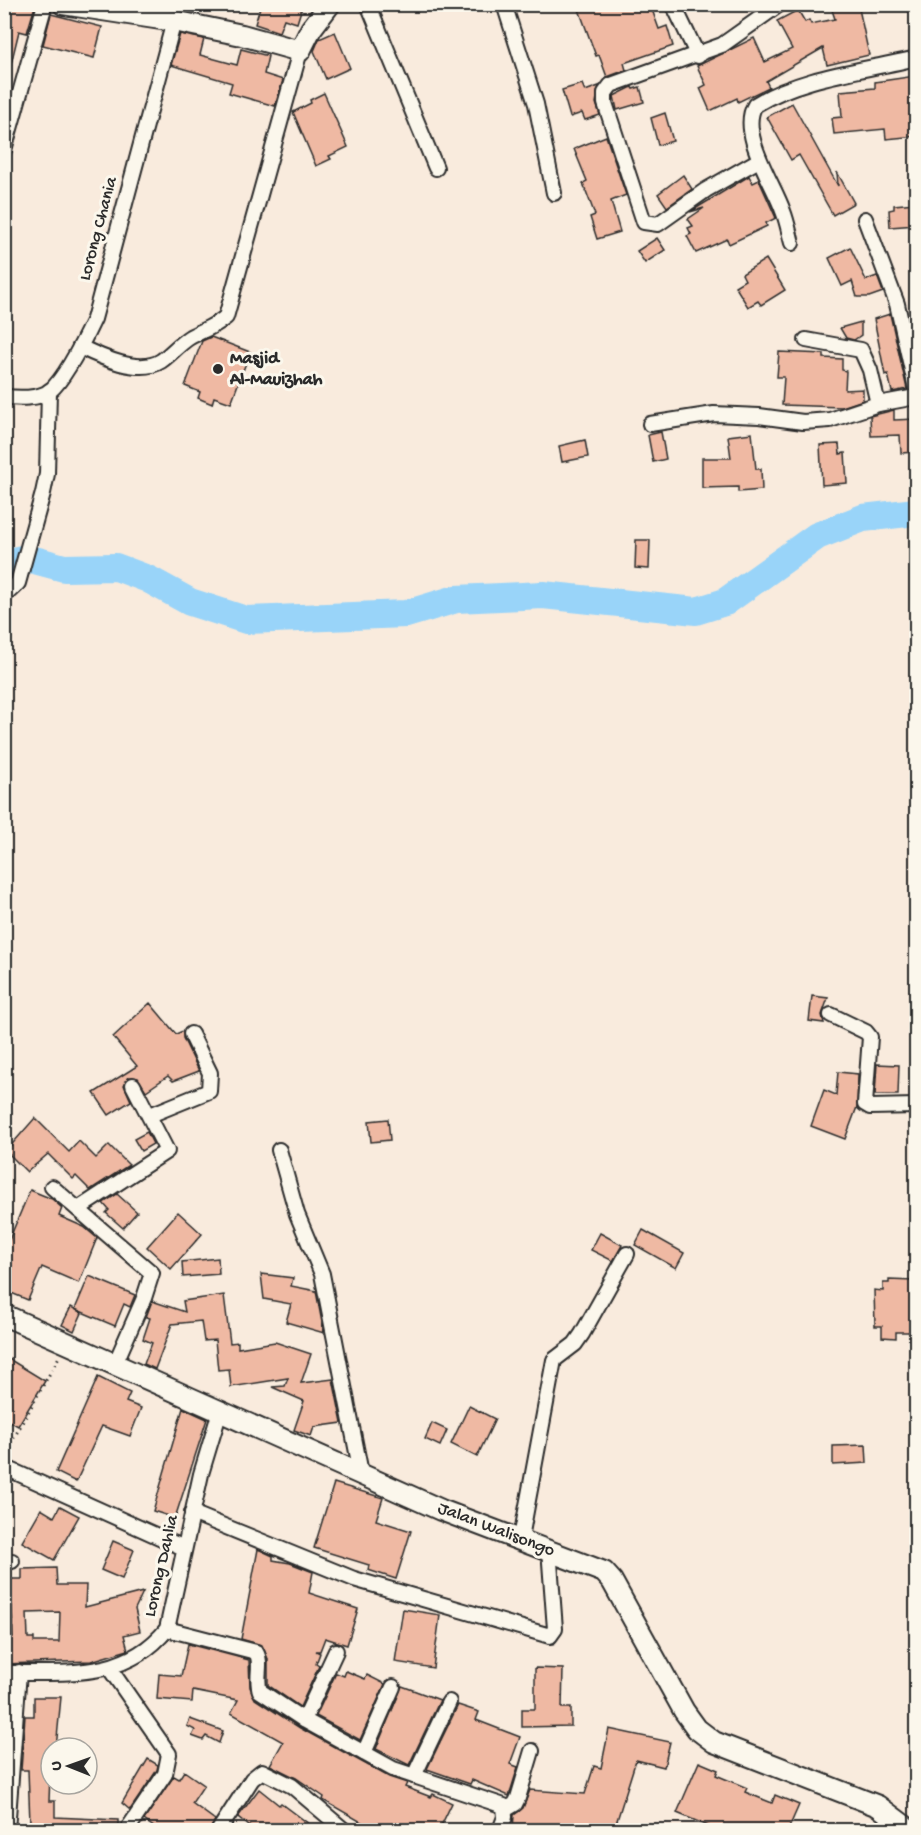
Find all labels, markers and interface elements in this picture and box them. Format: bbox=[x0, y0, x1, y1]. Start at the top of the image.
street label: Lorong Chania bbox=[75, 174, 123, 283]
place label: Masjid Al-Mauizhah bbox=[229, 349, 323, 391]
marker: Masjid Al-Mauizhah bbox=[211, 362, 225, 376]
street label: Jalan Walisongo bbox=[435, 1498, 557, 1562]
street label: Lorong Dahlia bbox=[140, 1512, 184, 1619]
north arrow bbox=[39, 1736, 99, 1796]
text: U bbox=[48, 1760, 67, 1771]

